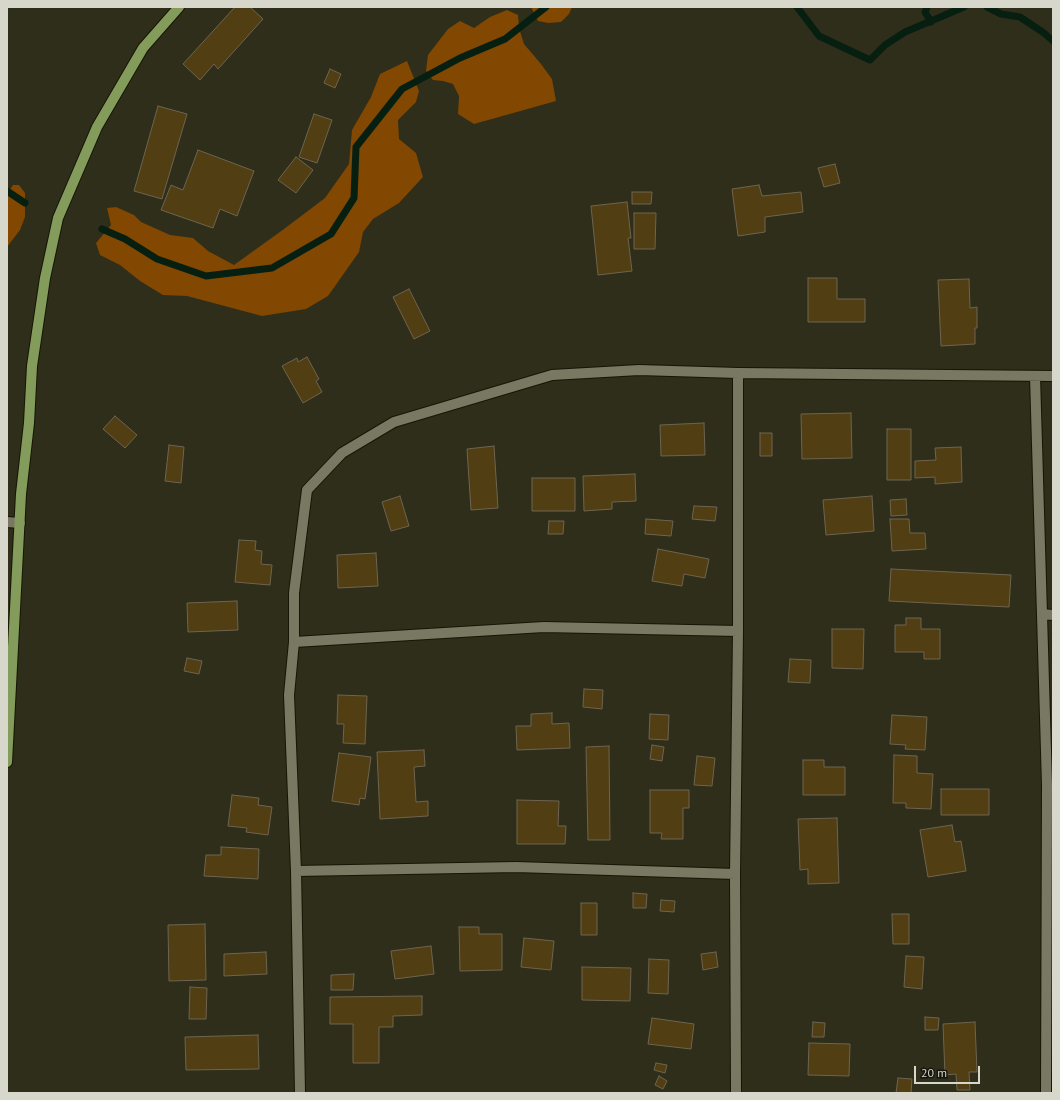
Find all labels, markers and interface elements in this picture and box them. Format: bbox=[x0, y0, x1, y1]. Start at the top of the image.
scale bar bbox=[916, 1058, 982, 1084]
text: 20 m bbox=[921, 1065, 947, 1080]

